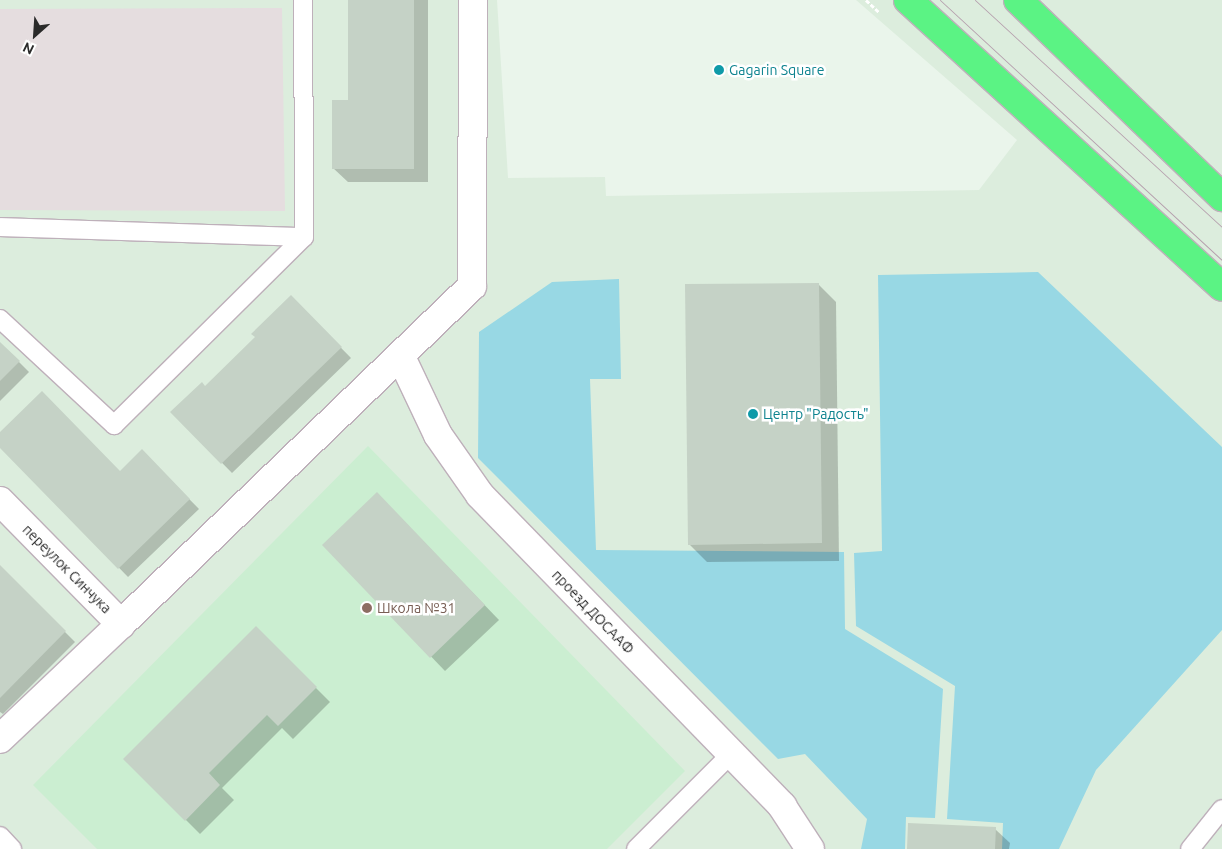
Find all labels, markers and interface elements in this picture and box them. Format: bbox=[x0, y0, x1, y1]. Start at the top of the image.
north arrow bbox=[10, 10, 60, 60]
text: N bbox=[20, 39, 37, 58]
place label: Gagarin Square bbox=[729, 62, 824, 78]
marker: Gagarin Square bbox=[713, 64, 725, 76]
place label: Центр "Радость" bbox=[763, 406, 869, 422]
marker: Центр "Радость" bbox=[747, 408, 759, 420]
street label: переулок Синчука bbox=[19, 521, 115, 617]
street label: проезд ДОСААФ bbox=[549, 567, 637, 657]
place label: Школа №31 bbox=[377, 600, 456, 616]
marker: Школа №31 bbox=[361, 602, 373, 614]

